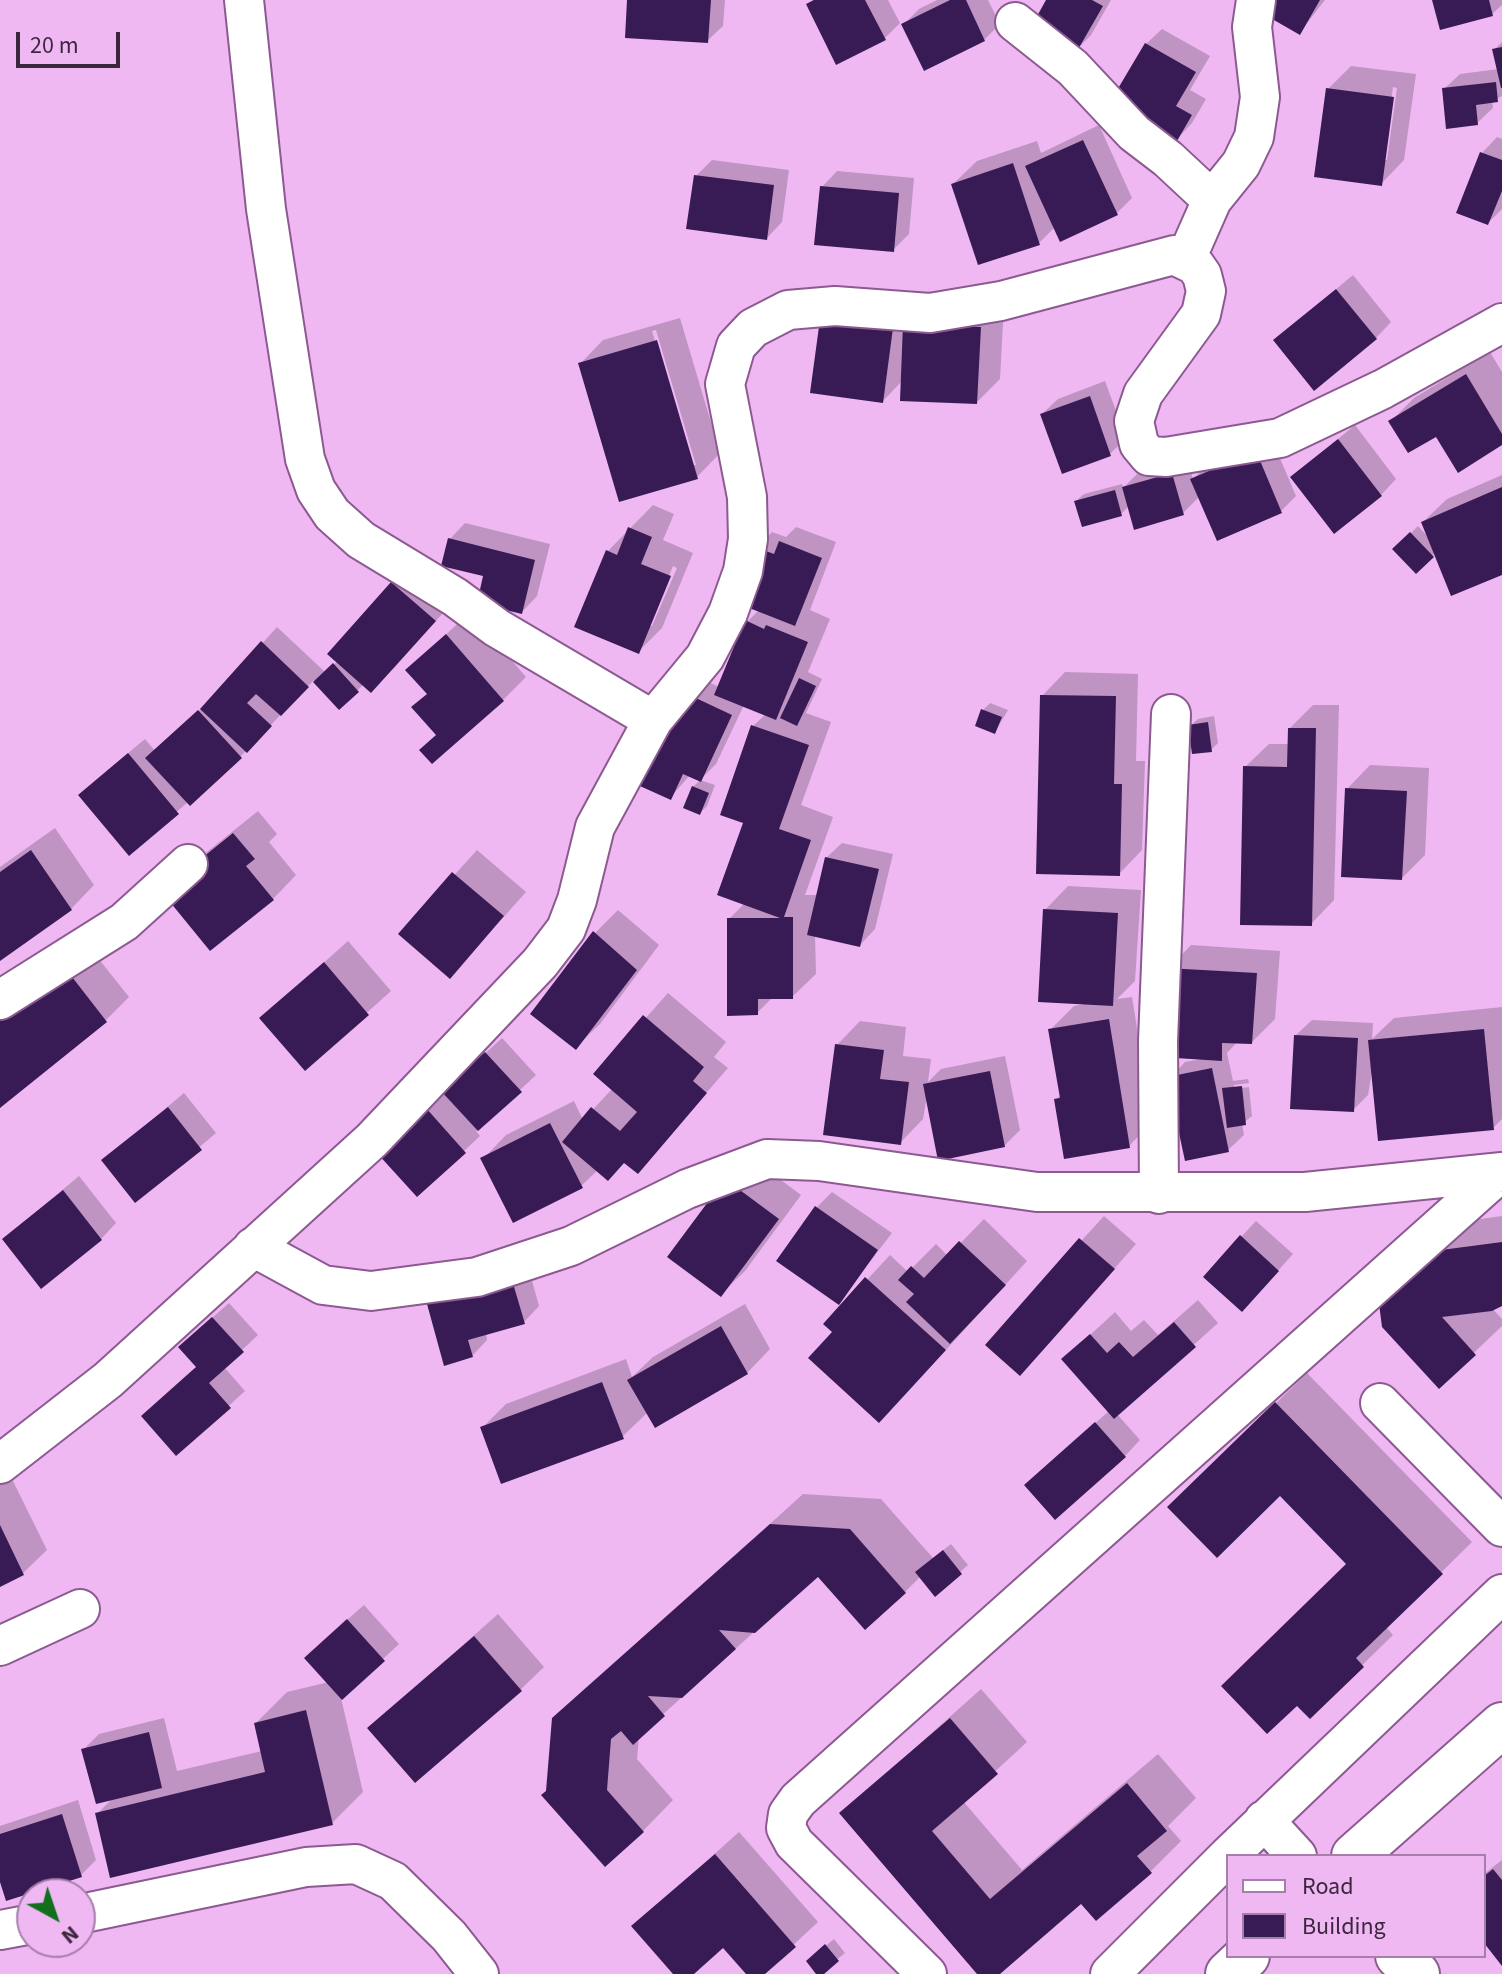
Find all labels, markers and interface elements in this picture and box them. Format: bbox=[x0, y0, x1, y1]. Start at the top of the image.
scale bar bbox=[20, 16, 124, 66]
text: 20 m bbox=[30, 28, 79, 63]
legend bbox=[1226, 1854, 1486, 1958]
text: Road bbox=[1302, 1869, 1354, 1904]
north arrow bbox=[16, 1878, 96, 1958]
text: Building bbox=[1302, 1909, 1386, 1944]
text: N bbox=[54, 1918, 86, 1952]

